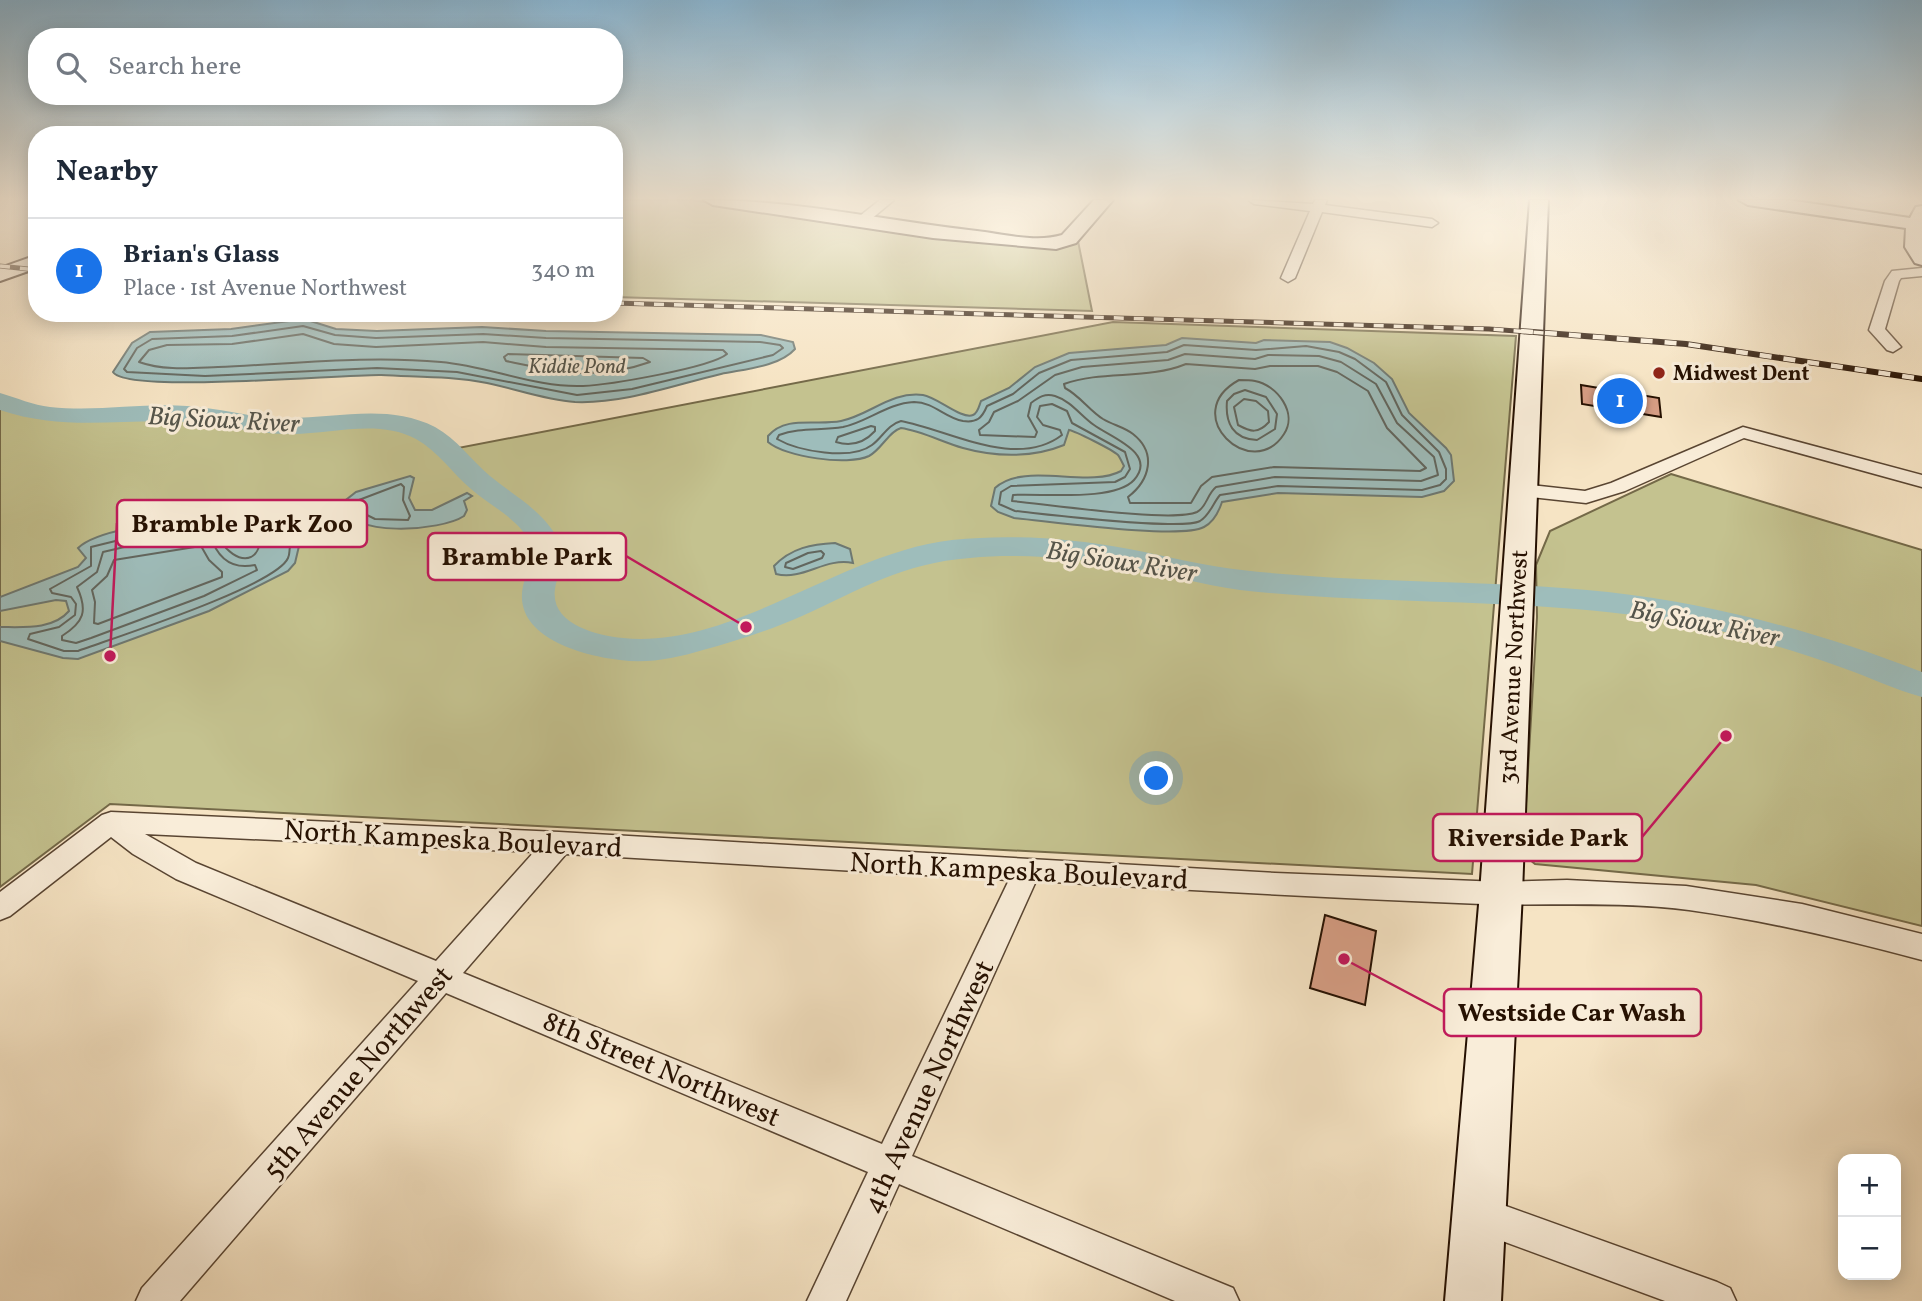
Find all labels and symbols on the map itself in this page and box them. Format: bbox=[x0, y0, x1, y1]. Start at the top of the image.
water label: Kiddie Pond bbox=[528, 353, 626, 382]
place label: Midwest Dent bbox=[1673, 360, 1809, 389]
marker: Midwest Dent bbox=[1651, 365, 1667, 381]
pin: 1 bbox=[1597, 375, 1643, 427]
water label: Big Sioux River bbox=[147, 399, 301, 443]
callout: Bramble Park Zoo bbox=[117, 500, 367, 547]
text: Bramble Park Zoo bbox=[131, 507, 353, 543]
callout: Bramble Park bbox=[428, 533, 626, 580]
water label: Big Sioux River bbox=[1044, 533, 1200, 593]
text: Bramble Park bbox=[442, 540, 613, 576]
street label: 3rd Avenue Northwest bbox=[1492, 549, 1538, 785]
water label: Big Sioux River bbox=[1626, 593, 1783, 657]
your location bbox=[1139, 761, 1173, 795]
street label: North Kampeska Boulevard bbox=[283, 812, 623, 869]
callout: Riverside Park bbox=[1433, 814, 1642, 861]
text: Riverside Park bbox=[1448, 821, 1629, 857]
street label: North Kampeska Boulevard bbox=[849, 844, 1189, 901]
street label: 4th Avenue Northwest bbox=[853, 954, 1005, 1220]
street label: 5th Avenue Northwest bbox=[255, 958, 463, 1189]
callout: Westside Car Wash bbox=[1444, 989, 1701, 1036]
text: Westside Car Wash bbox=[1458, 996, 1686, 1032]
street label: 8th Street Northwest bbox=[536, 1003, 786, 1138]

